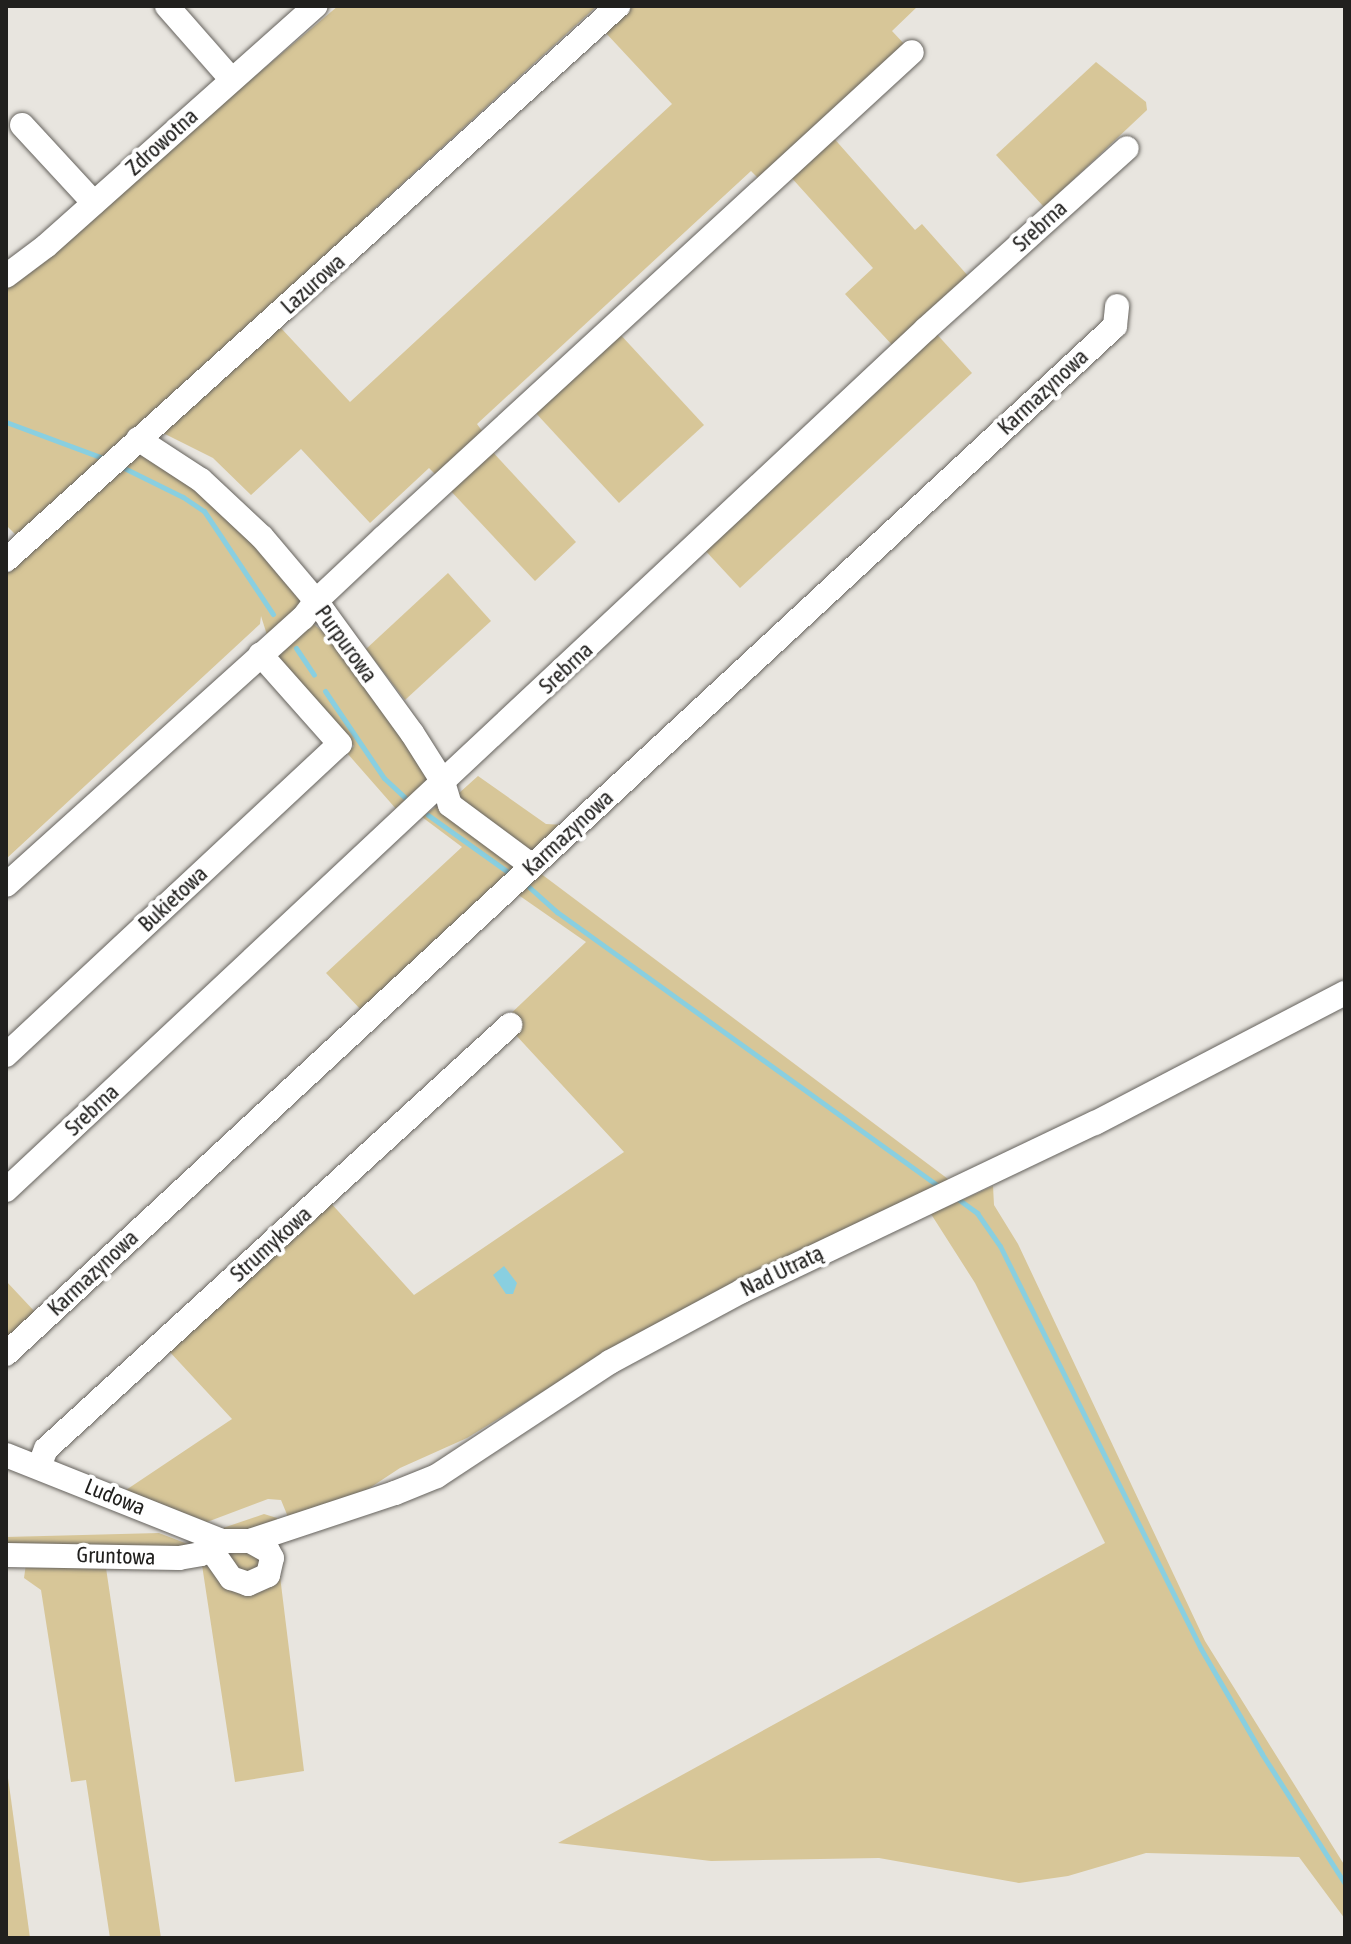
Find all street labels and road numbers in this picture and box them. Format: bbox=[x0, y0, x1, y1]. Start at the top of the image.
street label: Zdrowotna bbox=[121, 103, 203, 181]
street label: Srebrna bbox=[1008, 195, 1072, 257]
street label: Lazurowa bbox=[276, 248, 350, 320]
street label: Karmazynowa bbox=[992, 343, 1094, 441]
street label: Purpurowa bbox=[309, 600, 383, 688]
street label: Srebrna bbox=[534, 637, 598, 699]
street label: Karmazynowa bbox=[517, 784, 619, 882]
street label: Bukietowa bbox=[133, 861, 213, 937]
street label: Srebrna bbox=[60, 1079, 124, 1141]
street label: Strumykowa bbox=[225, 1201, 317, 1287]
street label: Karmazynowa bbox=[42, 1224, 144, 1322]
street label: Nad Utratą bbox=[736, 1240, 828, 1302]
street label: Ludowa bbox=[81, 1473, 149, 1521]
street label: Gruntowa bbox=[76, 1541, 156, 1571]

